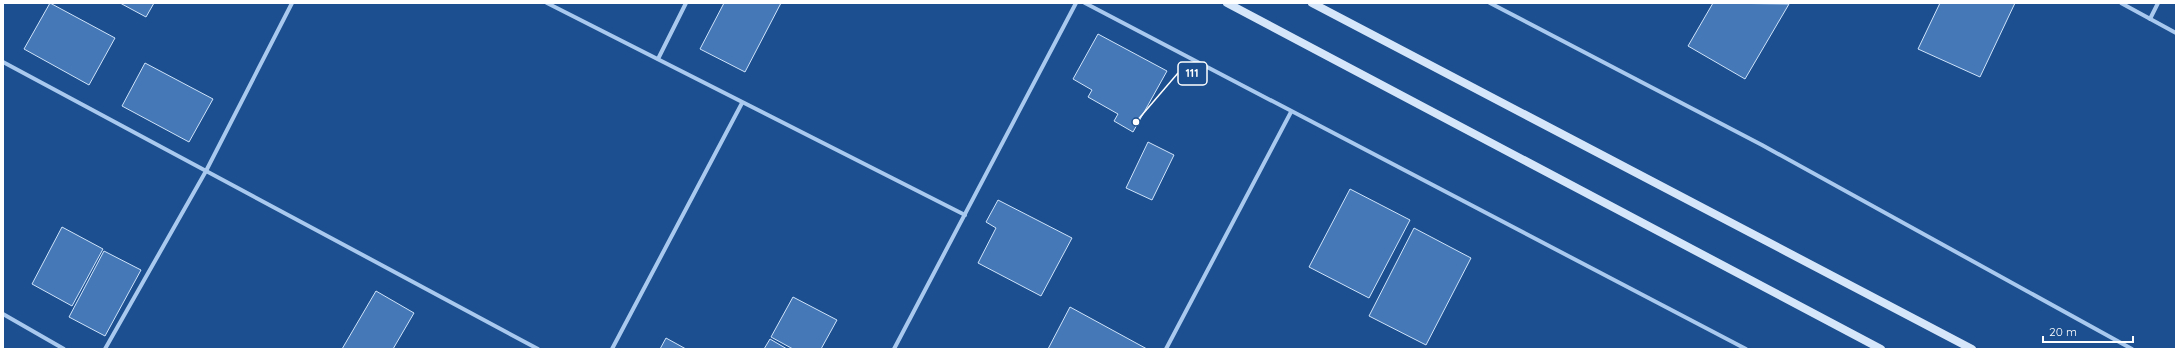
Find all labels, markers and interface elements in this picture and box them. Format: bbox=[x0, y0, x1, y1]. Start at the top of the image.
callout: 111 bbox=[1178, 62, 1207, 85]
text: 111 bbox=[1186, 66, 1198, 80]
scale bar bbox=[2043, 318, 2133, 344]
text: 20 m bbox=[2049, 324, 2077, 339]

